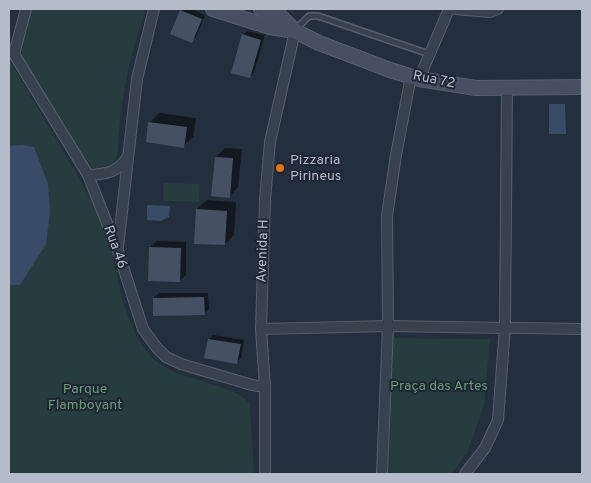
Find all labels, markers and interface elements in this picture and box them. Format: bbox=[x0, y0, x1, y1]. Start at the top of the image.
street label: Rua 72 bbox=[411, 68, 457, 92]
place label: Pizzaria Pirineus bbox=[290, 152, 341, 185]
marker: Pizzaria Pirineus bbox=[274, 162, 286, 174]
street label: Avenida H bbox=[253, 219, 273, 283]
street label: Rua 46 bbox=[99, 223, 131, 271]
park label: Praça das Artes bbox=[390, 378, 488, 395]
park label: Parque Flamboyant bbox=[48, 381, 122, 414]

